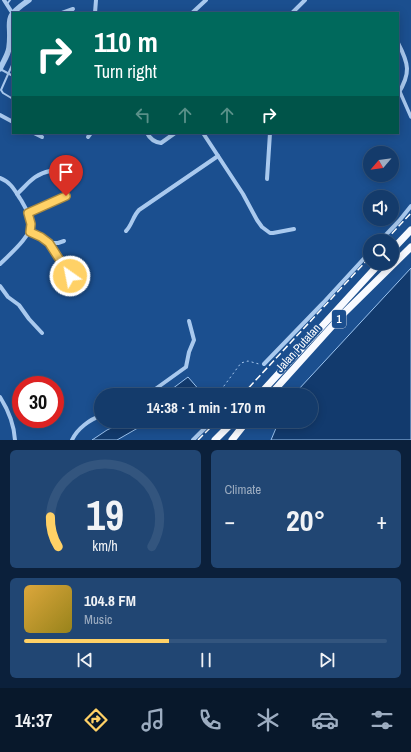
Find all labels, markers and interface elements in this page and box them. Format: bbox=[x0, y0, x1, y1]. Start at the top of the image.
text: 110 m bbox=[94, 23, 158, 61]
icon: right bbox=[28, 28, 80, 80]
text: Turn right bbox=[94, 59, 157, 84]
icon: left bbox=[132, 104, 154, 126]
icon: ahead bbox=[174, 104, 196, 126]
icon: ahead bbox=[216, 104, 238, 126]
icon: right bbox=[258, 104, 280, 126]
north arrow bbox=[363, 146, 399, 182]
map controls bbox=[363, 146, 399, 270]
pin bbox=[49, 155, 83, 196]
icon: arrive bbox=[55, 161, 77, 183]
button: sound bbox=[363, 190, 399, 226]
button: search bbox=[363, 234, 399, 270]
position arrow bbox=[49, 255, 91, 297]
road number: 1 bbox=[332, 310, 346, 328]
street label: Jalan Putatan bbox=[272, 320, 324, 376]
speed limit sign: 30 bbox=[12, 376, 64, 428]
text: 14:38 · 1 min · 170 m bbox=[147, 397, 265, 418]
text: Climate bbox=[225, 481, 261, 498]
text: 19 bbox=[86, 487, 124, 543]
text: 20° bbox=[286, 500, 325, 540]
text: − bbox=[225, 506, 235, 536]
text: + bbox=[376, 506, 387, 536]
text: km/h bbox=[93, 536, 118, 555]
text: 104.8 FM bbox=[84, 590, 136, 611]
text: Music bbox=[84, 611, 112, 628]
icon: previous bbox=[74, 649, 96, 671]
icon: pause bbox=[195, 649, 217, 671]
icon: next bbox=[316, 649, 338, 671]
icon: directions bbox=[82, 706, 110, 734]
icon: music bbox=[139, 706, 167, 734]
icon: phone bbox=[196, 706, 224, 734]
icon: climate bbox=[254, 706, 282, 734]
icon: car bbox=[311, 706, 339, 734]
icon: filters bbox=[368, 706, 396, 734]
text: 14:37 bbox=[15, 708, 52, 733]

